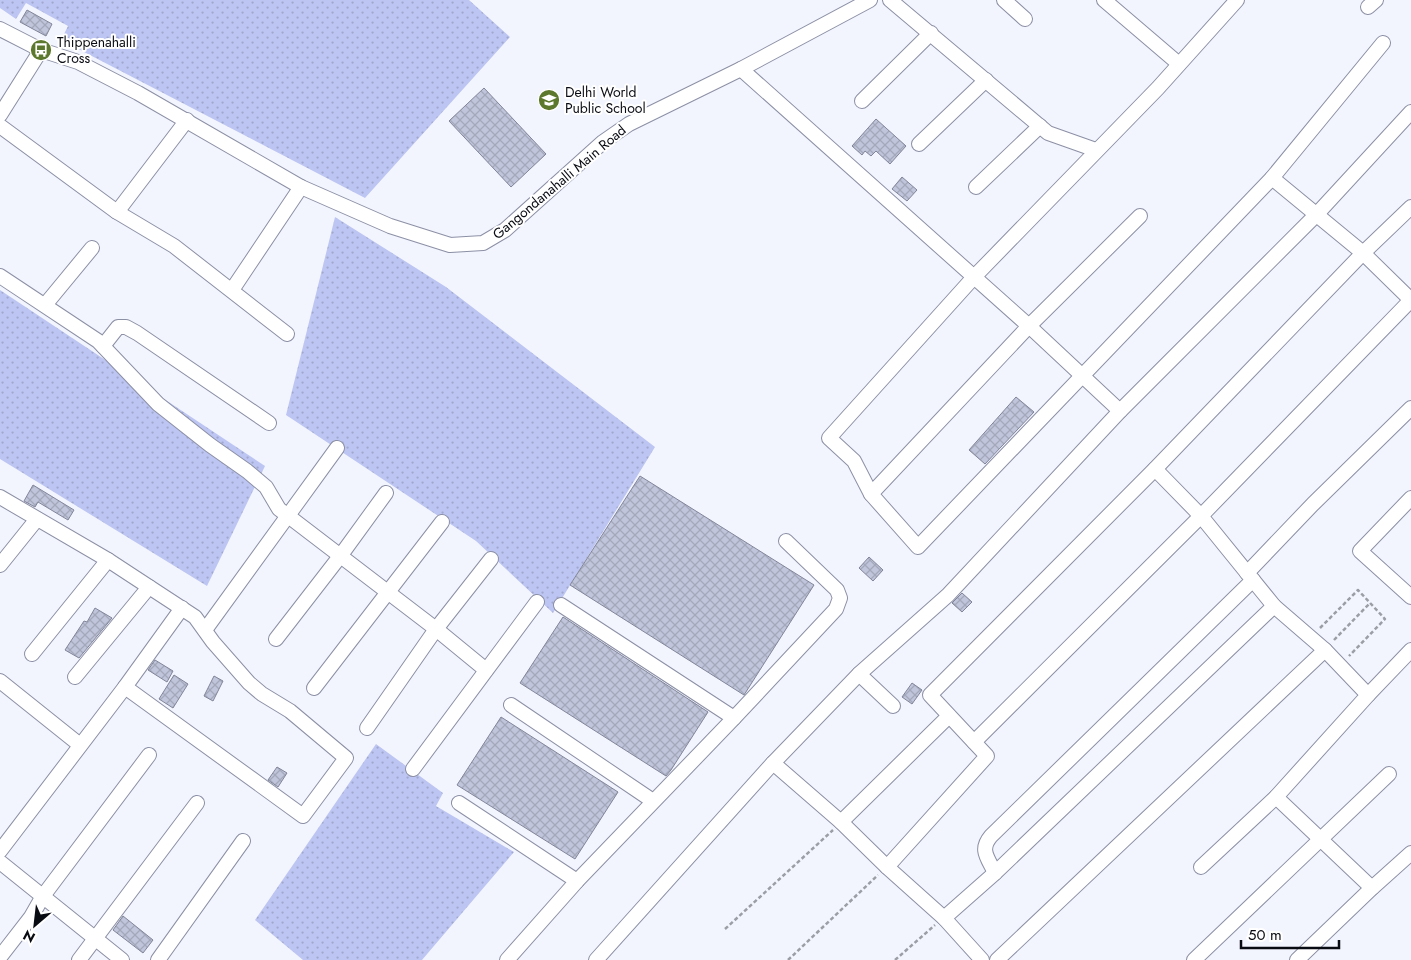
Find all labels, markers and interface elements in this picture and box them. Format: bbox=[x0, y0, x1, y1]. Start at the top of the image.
place label: Thippenahalli Cross bbox=[57, 32, 136, 68]
bus stop icon: Thippenahalli Cross bbox=[29, 38, 53, 62]
place label: Delhi World Public School bbox=[565, 82, 646, 118]
school or university icon: Delhi World Public School bbox=[537, 88, 561, 112]
street label: Gangondanahalli Main Road bbox=[488, 120, 630, 244]
north arrow bbox=[10, 900, 60, 950]
scale bar bbox=[1241, 918, 1338, 950]
text: 50 m bbox=[1248, 924, 1282, 946]
text: N bbox=[19, 925, 39, 948]

